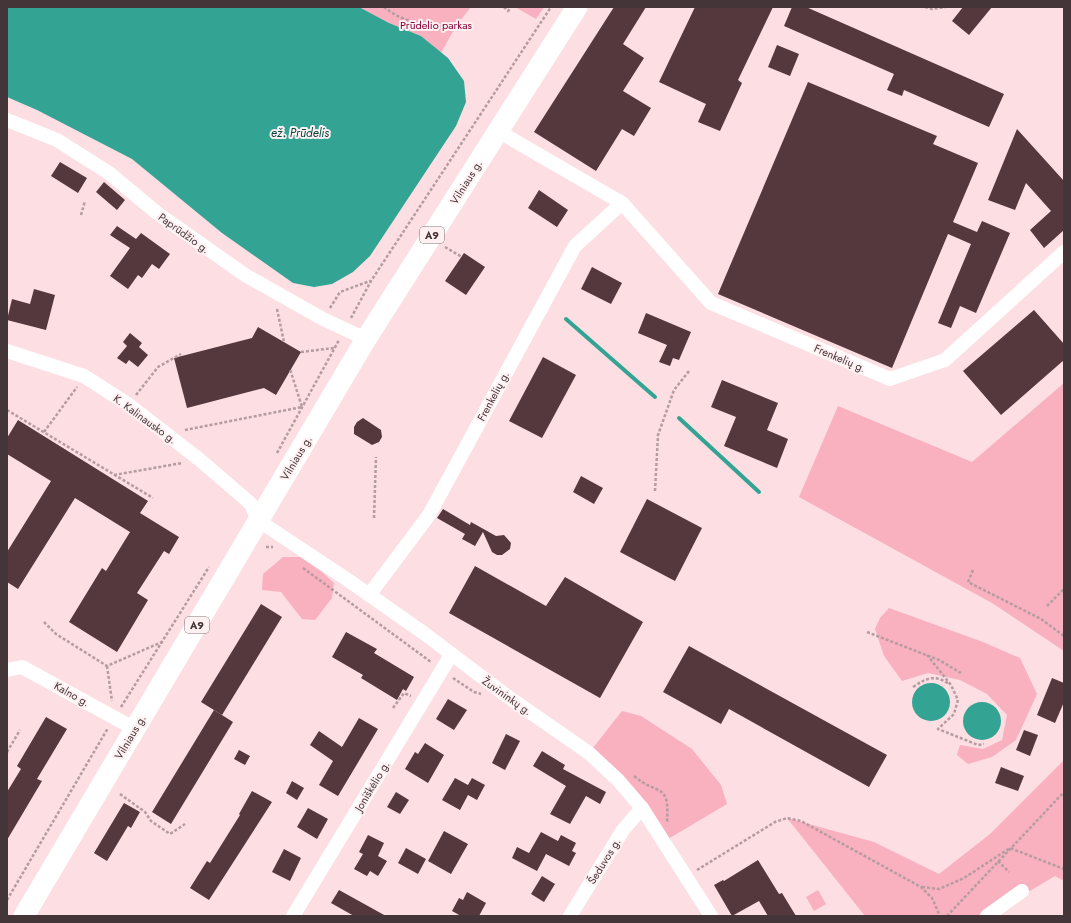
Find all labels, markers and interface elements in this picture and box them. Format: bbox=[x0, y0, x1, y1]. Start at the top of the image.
park label: Prūdelio parkas bbox=[400, 17, 473, 33]
water label: ež. Prūdelis bbox=[271, 124, 329, 142]
street label: Vilniaus g. bbox=[446, 157, 486, 207]
street label: Paprūdžio g. bbox=[155, 209, 213, 257]
road number: A9 bbox=[420, 227, 444, 243]
street label: Frenkelių g. bbox=[812, 340, 868, 376]
street label: Frenkelių g. bbox=[473, 368, 513, 424]
street label: K. Kalinausko g. bbox=[110, 391, 180, 447]
street label: Vilniaus g. bbox=[276, 433, 316, 483]
road number: A9 bbox=[185, 617, 209, 633]
street label: Žuvininkų g. bbox=[479, 673, 535, 719]
street label: Kalno g. bbox=[51, 678, 93, 710]
street label: Vilniaus g. bbox=[110, 712, 150, 762]
street label: Joniškėlio g. bbox=[350, 758, 393, 816]
street label: Šeduvos g. bbox=[584, 835, 624, 887]

